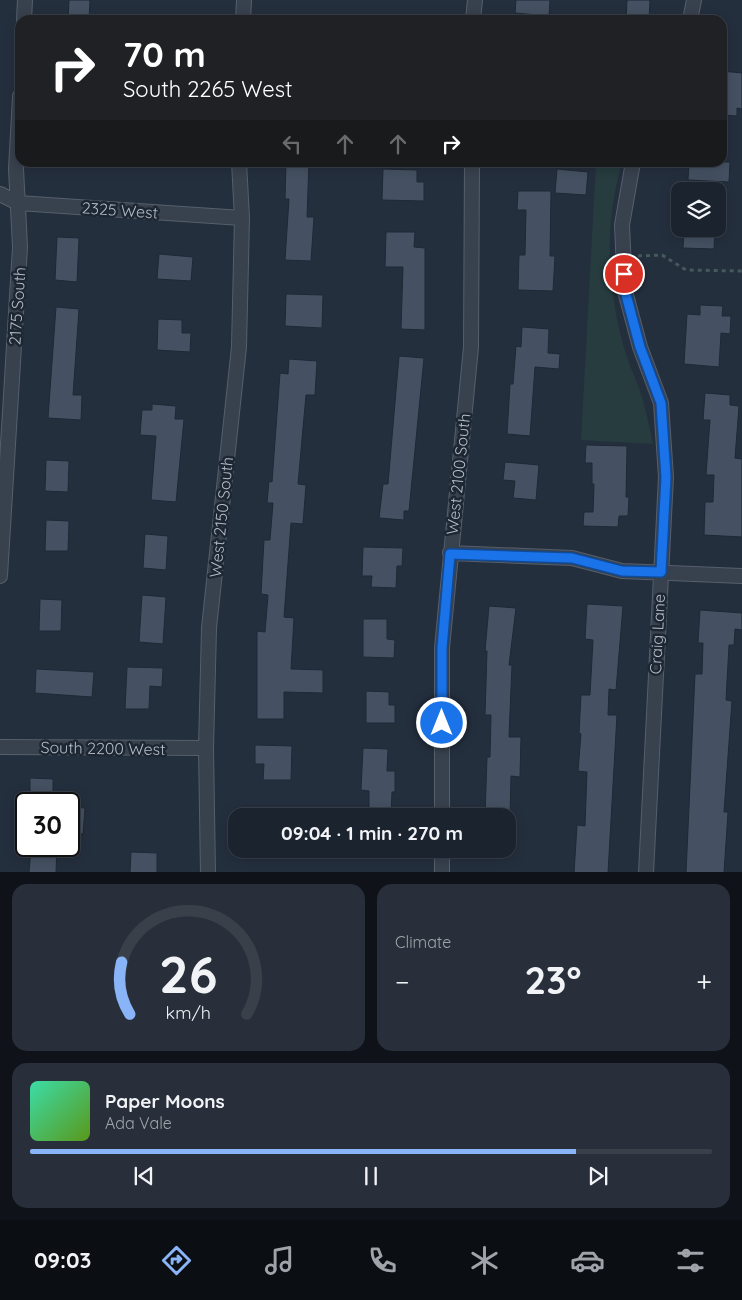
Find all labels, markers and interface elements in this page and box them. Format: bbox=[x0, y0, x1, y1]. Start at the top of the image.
text: 70 m bbox=[123, 32, 206, 76]
icon: right bbox=[40, 35, 105, 100]
text: South 2265 West bbox=[123, 75, 292, 103]
icon: left bbox=[278, 130, 306, 158]
icon: ahead bbox=[331, 130, 359, 158]
icon: ahead bbox=[384, 130, 412, 158]
icon: right bbox=[437, 130, 465, 158]
map controls bbox=[671, 182, 726, 237]
button: layers bbox=[671, 182, 726, 237]
street label: 2325 West bbox=[81, 197, 159, 223]
pin bbox=[603, 253, 645, 295]
icon: arrive bbox=[610, 260, 638, 288]
street label: 2175 South bbox=[4, 266, 30, 346]
street label: West 2100 South bbox=[442, 412, 474, 536]
street label: West 2150 South bbox=[205, 456, 237, 578]
street label: Craig Lane bbox=[645, 593, 669, 675]
position arrow bbox=[415, 696, 467, 748]
street label: South 2200 West bbox=[40, 737, 166, 759]
speed limit sign: 30 bbox=[15, 792, 80, 857]
text: 09:04 · 1 min · 270 m bbox=[281, 821, 463, 845]
text: Climate bbox=[395, 932, 451, 952]
text: 26 bbox=[159, 941, 218, 1006]
text: 23° bbox=[524, 956, 581, 1004]
text: − bbox=[395, 964, 410, 999]
text: + bbox=[696, 964, 712, 999]
text: km/h bbox=[166, 1001, 211, 1023]
text: Paper Moons bbox=[105, 1089, 225, 1113]
text: Ada Vale bbox=[105, 1113, 172, 1133]
icon: previous bbox=[130, 1162, 158, 1190]
icon: pause bbox=[357, 1162, 385, 1190]
icon: next bbox=[584, 1162, 612, 1190]
icon: directions bbox=[159, 1243, 194, 1278]
icon: music bbox=[262, 1243, 297, 1278]
icon: phone bbox=[365, 1243, 400, 1278]
icon: climate bbox=[467, 1243, 502, 1278]
icon: car bbox=[570, 1243, 605, 1278]
icon: filters bbox=[673, 1243, 708, 1278]
text: 09:03 bbox=[34, 1246, 91, 1274]

